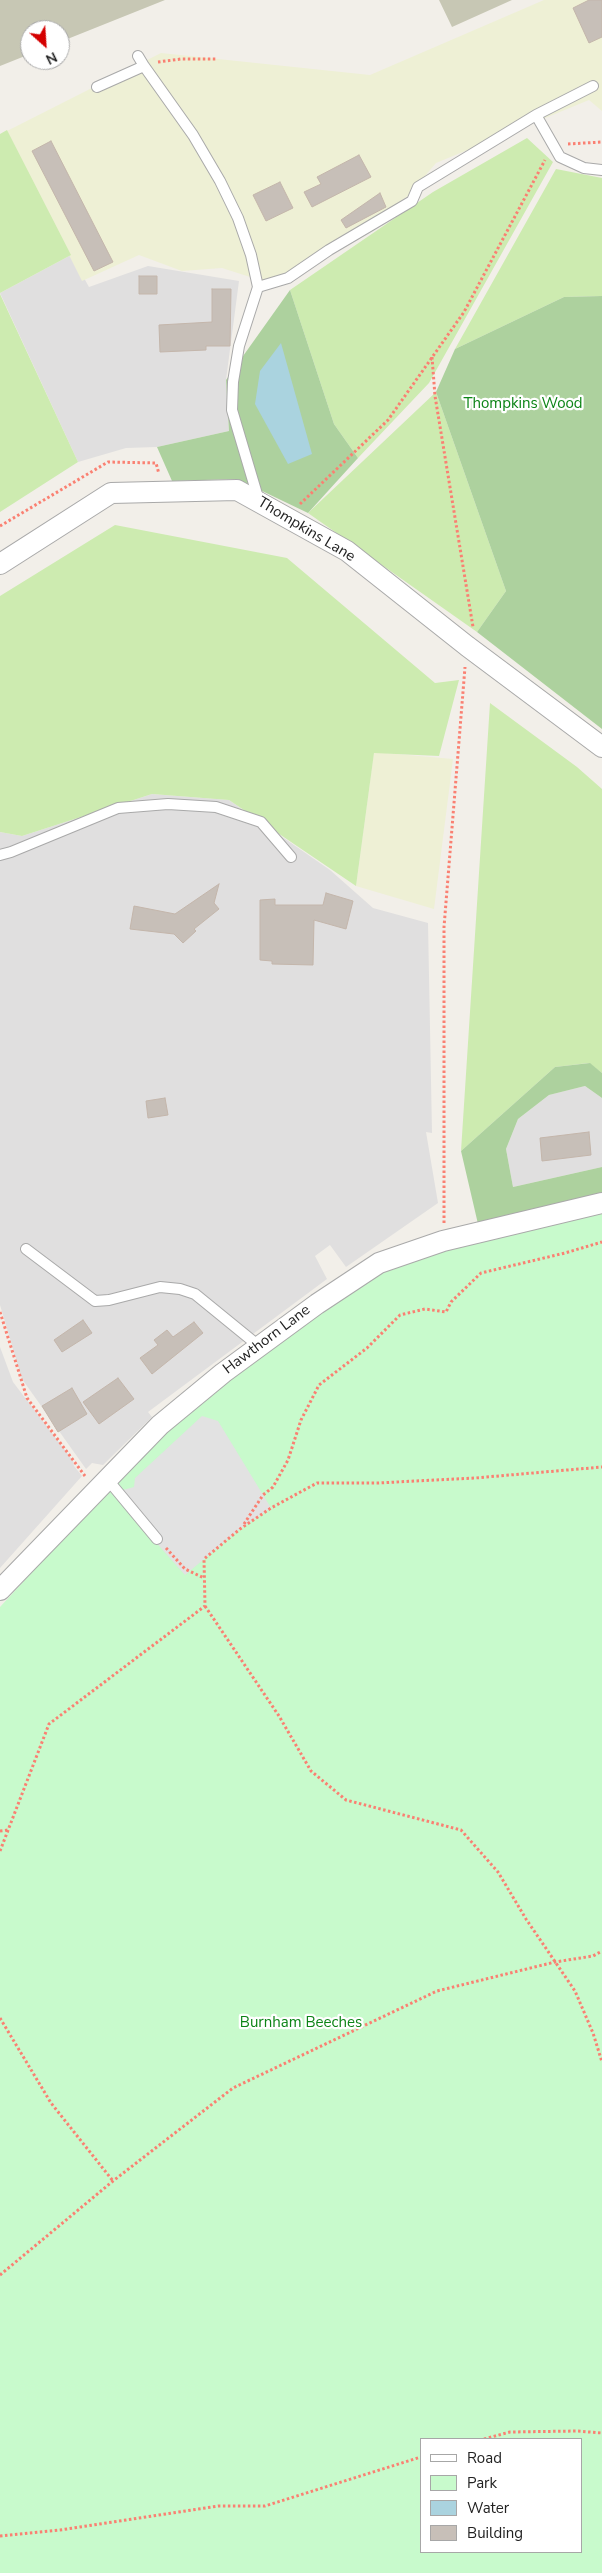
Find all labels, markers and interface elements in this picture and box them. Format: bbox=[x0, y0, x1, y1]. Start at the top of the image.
north arrow bbox=[20, 20, 70, 70]
text: N bbox=[42, 47, 60, 69]
park label: Thompkins Wood bbox=[463, 395, 583, 413]
street label: Thompkins Lane bbox=[254, 494, 358, 566]
street label: Hawthorn Lane bbox=[220, 1301, 314, 1379]
park label: Burnham Beeches bbox=[240, 2014, 362, 2032]
legend bbox=[420, 2438, 582, 2553]
text: Road bbox=[467, 2448, 502, 2468]
text: Park bbox=[467, 2473, 497, 2493]
text: Water bbox=[467, 2498, 509, 2518]
text: Building bbox=[467, 2523, 523, 2543]

